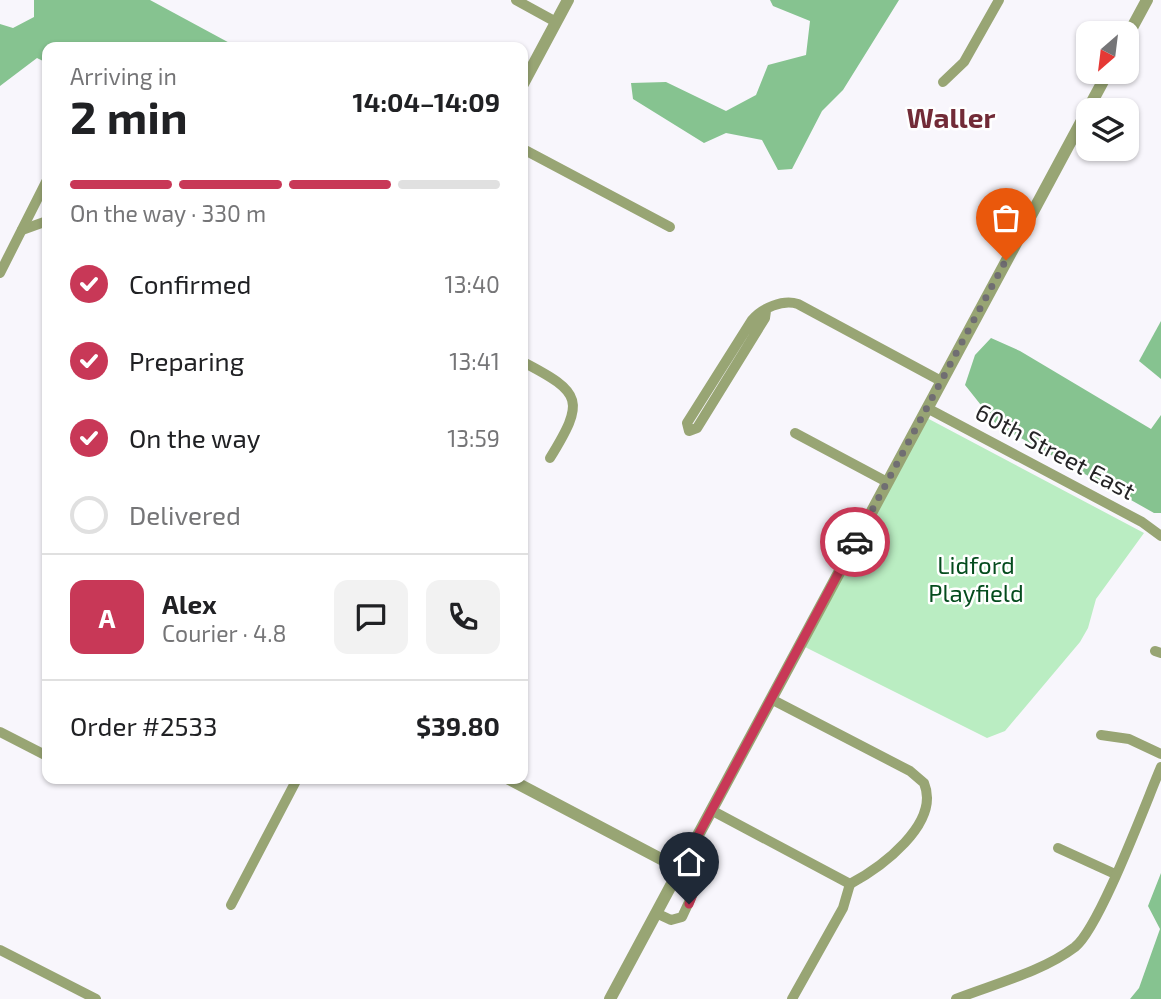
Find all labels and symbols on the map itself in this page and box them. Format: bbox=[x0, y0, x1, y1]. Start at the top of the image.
north arrow bbox=[1076, 21, 1139, 84]
district label: Waller bbox=[906, 100, 996, 134]
pin bbox=[976, 188, 1036, 260]
street label: 60th Street East bbox=[971, 396, 1140, 505]
courier bbox=[820, 507, 890, 577]
park label: Lidford Playfield bbox=[928, 550, 1024, 607]
pin bbox=[659, 832, 719, 904]

